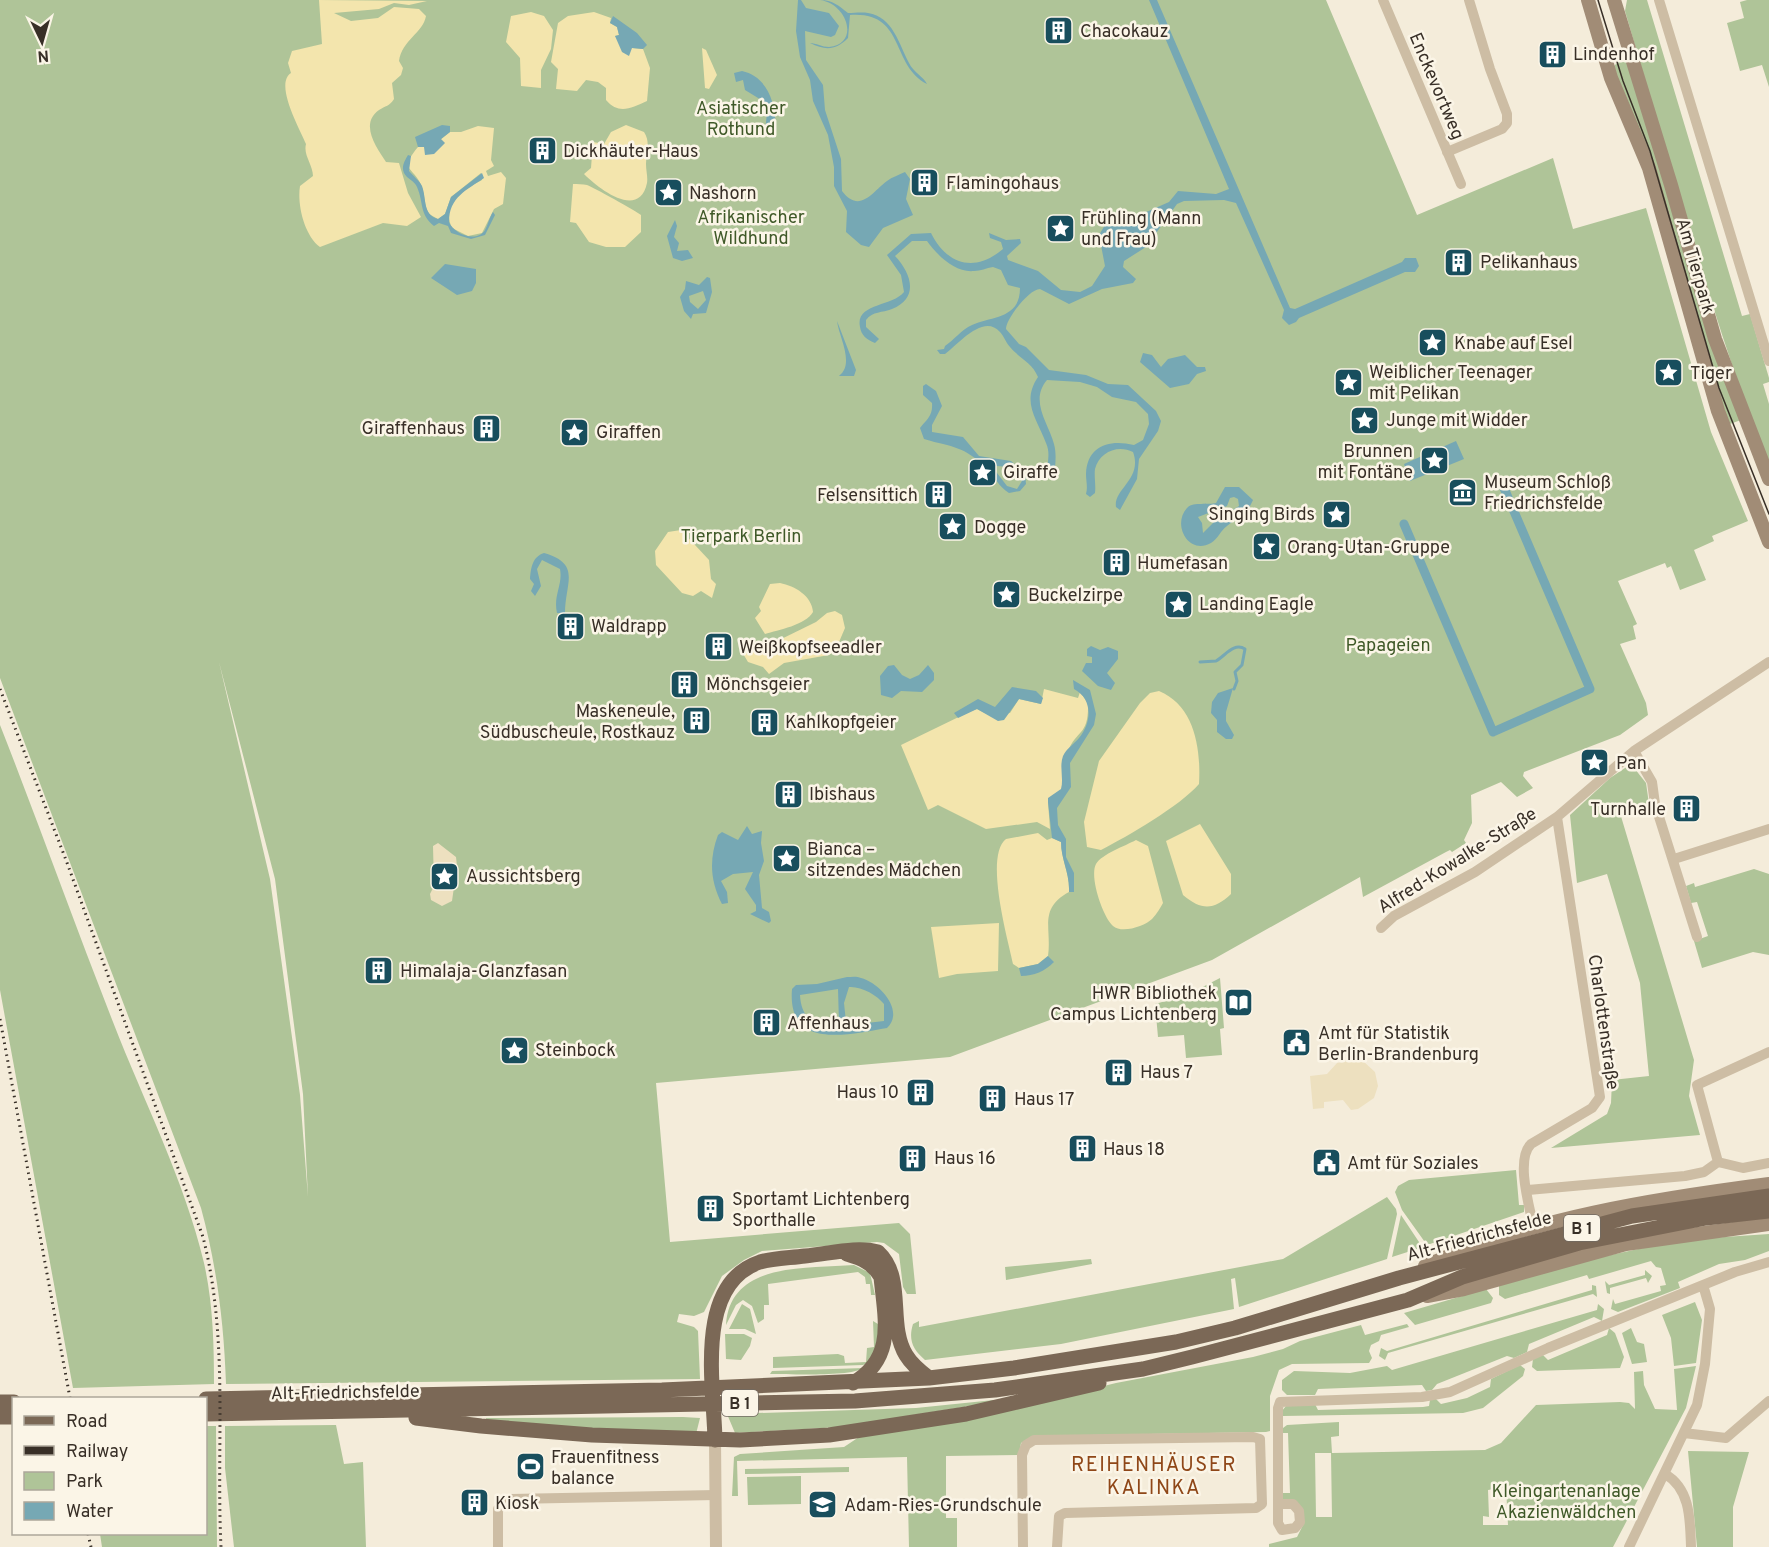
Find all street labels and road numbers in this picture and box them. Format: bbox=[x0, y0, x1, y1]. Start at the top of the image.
street label: Enckevortweg bbox=[1403, 30, 1468, 144]
street label: Am Tierpark bbox=[1670, 215, 1719, 317]
street label: Alfred-Kowalke-Straße bbox=[1374, 803, 1541, 920]
street label: Charlottenstraße bbox=[1582, 953, 1623, 1091]
street label: Alt-Friedrichsfelde bbox=[1404, 1207, 1554, 1268]
road number: B 1 bbox=[1564, 1215, 1600, 1241]
street label: Alt-Friedrichsfelde bbox=[270, 1381, 420, 1406]
road number: B 1 bbox=[722, 1390, 758, 1416]

